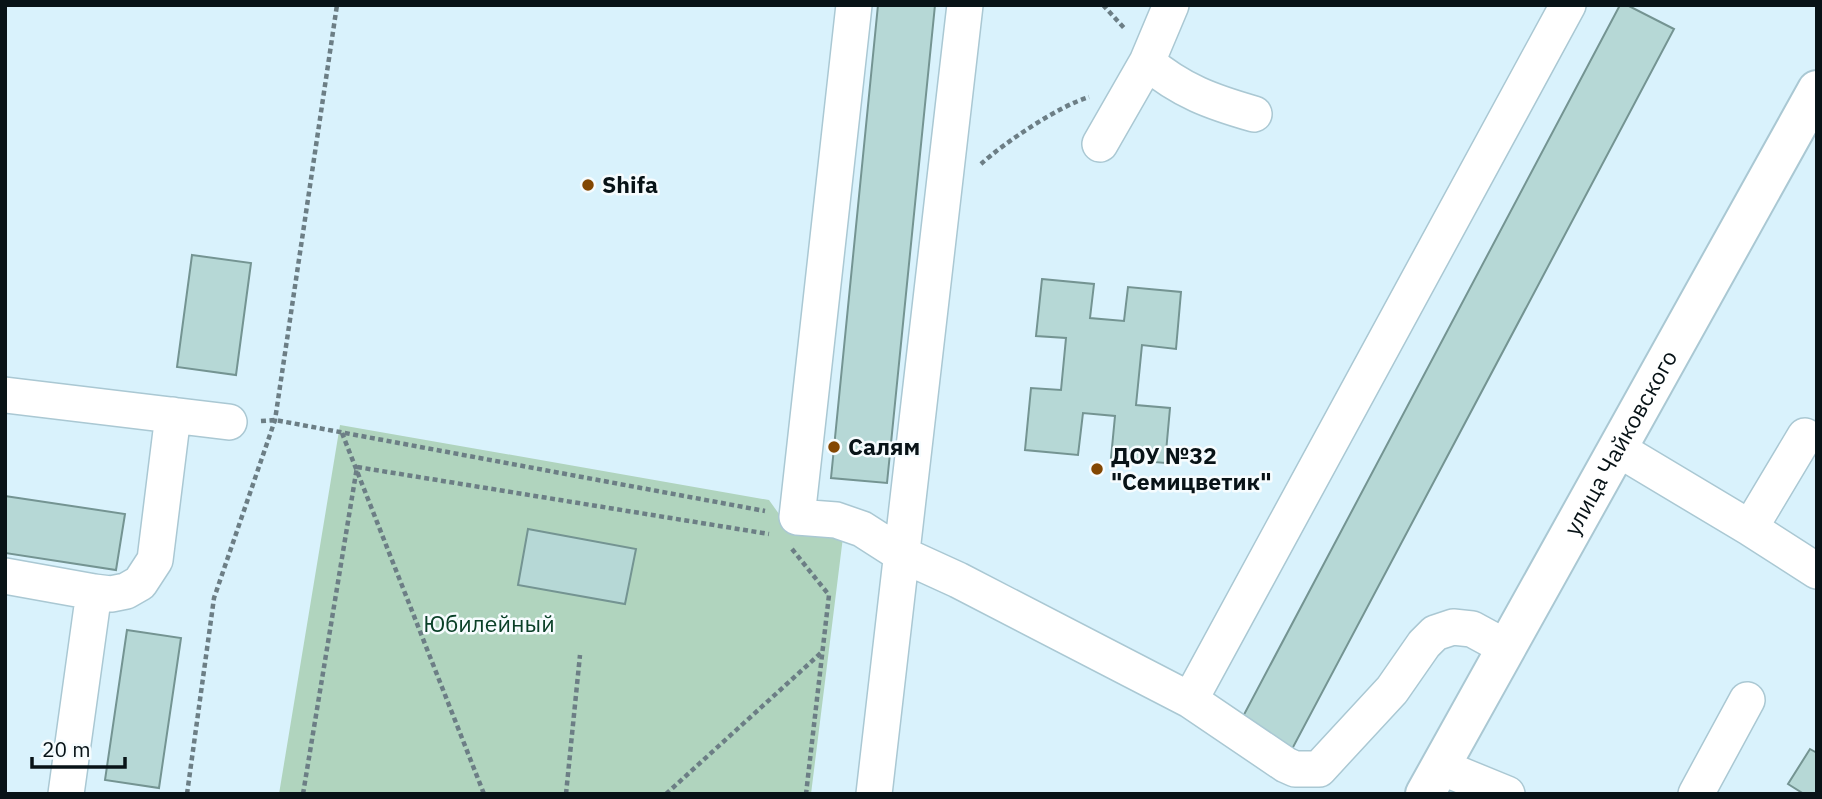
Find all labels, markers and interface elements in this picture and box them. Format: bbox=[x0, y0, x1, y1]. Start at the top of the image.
place label: Shifa bbox=[602, 169, 658, 199]
marker: Shifa bbox=[580, 177, 596, 193]
street label: улица Чайковского bbox=[1556, 345, 1683, 540]
place label: Салям bbox=[848, 431, 920, 461]
marker: Салям bbox=[826, 439, 842, 455]
place label: ДОУ №32 "Семицветик" bbox=[1111, 440, 1272, 496]
marker: ДОУ №32 "Семицветик" bbox=[1089, 461, 1105, 477]
park label: Юбилейный bbox=[423, 608, 555, 638]
scale bar bbox=[32, 726, 124, 770]
text: 20 m bbox=[42, 735, 91, 763]

